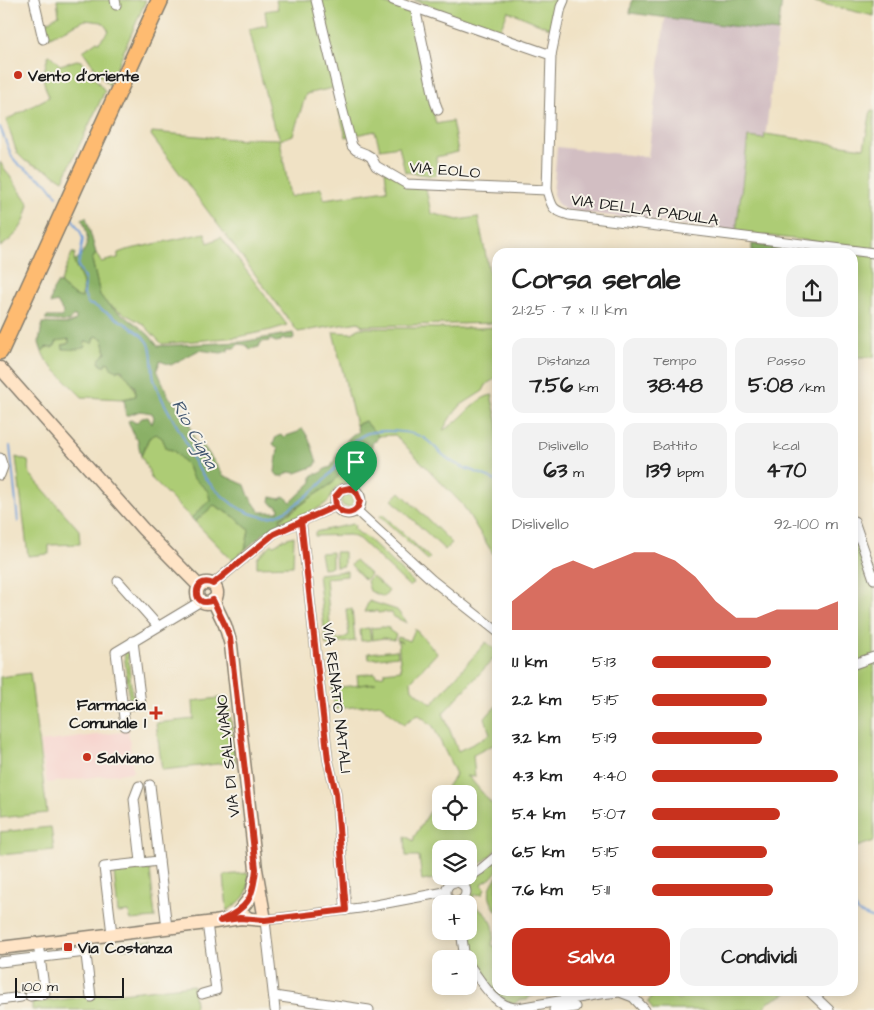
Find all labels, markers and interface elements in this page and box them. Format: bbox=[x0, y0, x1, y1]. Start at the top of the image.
place label: Vento d’oriente bbox=[27, 65, 140, 87]
marker: Vento d’oriente bbox=[12, 69, 24, 81]
street label: VIA EOLO bbox=[409, 156, 482, 184]
street label: VIA DELLA PADULA bbox=[570, 189, 720, 231]
text: Corsa serale bbox=[512, 260, 681, 299]
button: share bbox=[786, 265, 838, 317]
text: 21:25 · 7 × 1.1 km bbox=[512, 299, 627, 321]
text: Distanza bbox=[538, 351, 590, 371]
text: Tempo bbox=[654, 351, 696, 371]
text: Passo bbox=[767, 351, 805, 371]
text: 7.56 bbox=[529, 371, 573, 400]
text: 38:48 bbox=[647, 371, 703, 400]
text: 5:08 bbox=[748, 371, 793, 400]
text: km bbox=[573, 378, 598, 398]
text: /km bbox=[793, 378, 825, 398]
water label: Rio Cigna bbox=[164, 395, 224, 475]
text: Dislivello bbox=[539, 436, 588, 456]
text: Battito bbox=[653, 436, 697, 456]
text: kcal bbox=[773, 436, 800, 456]
pin bbox=[335, 441, 377, 492]
icon: arrive bbox=[342, 448, 370, 476]
text: 63 bbox=[543, 456, 567, 485]
text: 139 bbox=[646, 456, 672, 485]
text: 470 bbox=[766, 456, 807, 485]
text: m bbox=[567, 463, 584, 483]
text: bpm bbox=[672, 463, 704, 483]
text: Dislivello bbox=[512, 513, 569, 535]
text: 92–100 m bbox=[774, 513, 838, 535]
street label: VIA RENATO NATALI bbox=[317, 622, 357, 775]
text: 1.1 km bbox=[512, 651, 547, 673]
text: 5:13 bbox=[592, 651, 616, 673]
text: 2.2 km bbox=[512, 689, 561, 711]
text: 5:15 bbox=[592, 689, 619, 711]
street label: VIA DI SALVIANO bbox=[211, 693, 245, 818]
place label: Farmacia Comunale 1 bbox=[69, 694, 147, 734]
marker: Farmacia Comunale 1 bbox=[150, 707, 162, 719]
text: 3.2 km bbox=[512, 727, 560, 749]
text: 5:19 bbox=[592, 727, 617, 749]
place label: Salviano bbox=[96, 747, 155, 769]
marker: Salviano bbox=[81, 751, 93, 763]
text: 4.3 km bbox=[512, 765, 562, 787]
text: 4:40 bbox=[592, 765, 627, 787]
map controls bbox=[432, 785, 477, 995]
button: locate bbox=[432, 785, 477, 830]
text: 5.4 km bbox=[512, 803, 565, 825]
text: 5:07 bbox=[592, 803, 626, 825]
button: layers bbox=[432, 840, 477, 885]
text: 6.5 km bbox=[512, 841, 564, 863]
text: 5:15 bbox=[592, 841, 619, 863]
text: 7.6 km bbox=[512, 879, 563, 901]
text: 5:11 bbox=[592, 879, 610, 901]
button: + bbox=[432, 895, 477, 940]
button: Salva bbox=[512, 928, 670, 986]
button: Condividi bbox=[680, 928, 838, 986]
place label: Via Costanza bbox=[77, 937, 173, 959]
marker: Via Costanza bbox=[62, 941, 74, 953]
button: − bbox=[432, 950, 477, 995]
scale bar bbox=[15, 975, 124, 998]
text: 100 m bbox=[22, 977, 58, 997]

